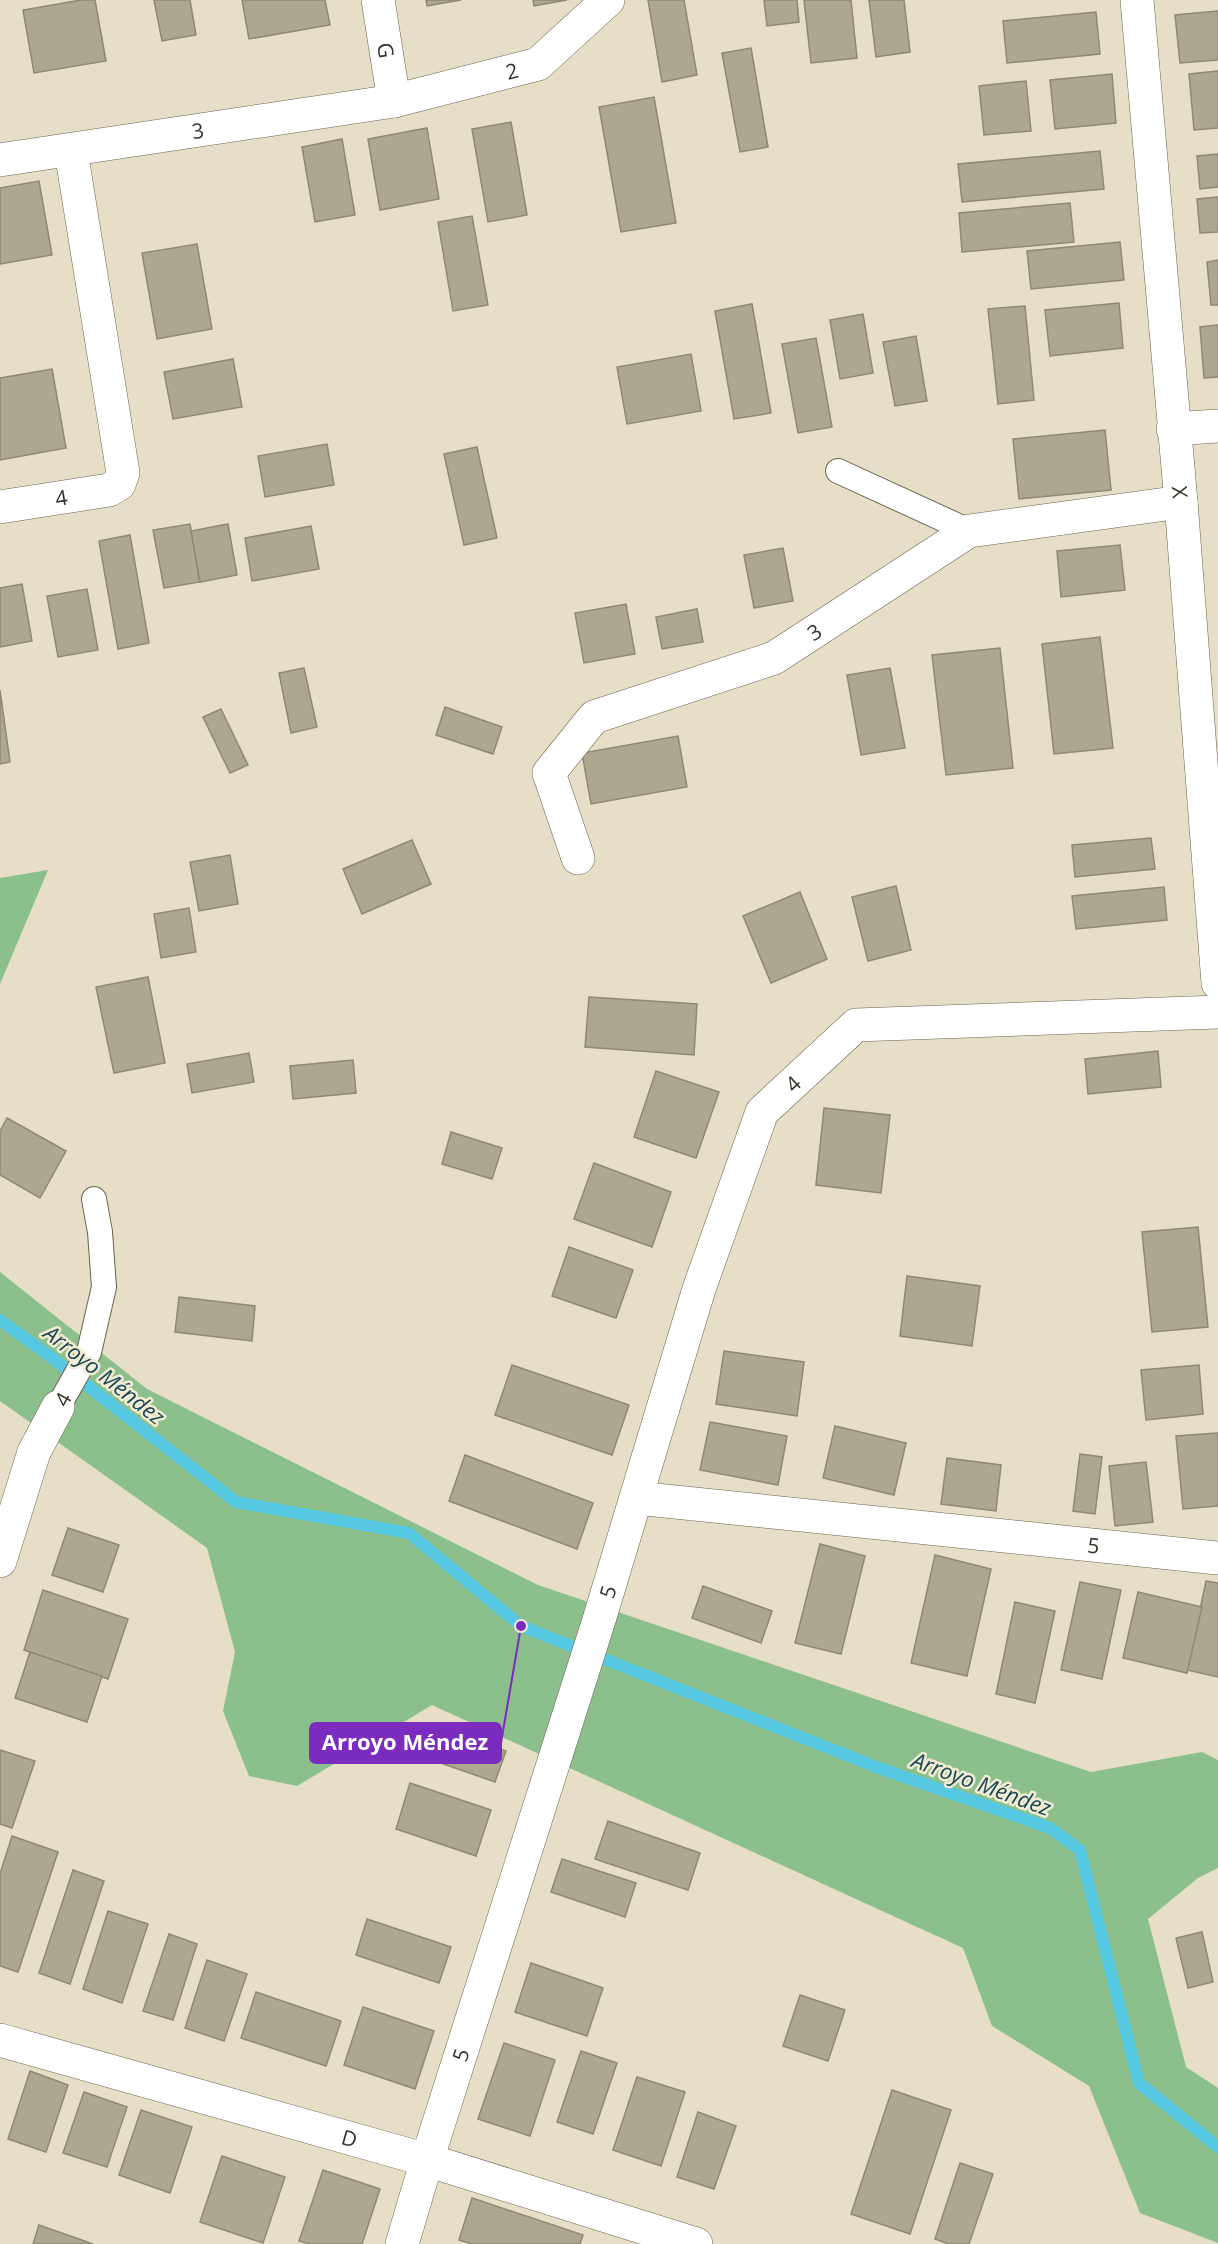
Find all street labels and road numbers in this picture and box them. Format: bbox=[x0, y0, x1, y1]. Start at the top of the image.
street label: G bbox=[371, 41, 401, 60]
street label: 2 bbox=[502, 56, 521, 86]
street label: 3 bbox=[190, 116, 206, 145]
street label: 4 bbox=[53, 483, 69, 512]
street label: X bbox=[1166, 485, 1195, 500]
street label: 3 bbox=[801, 617, 827, 647]
street label: 4 bbox=[779, 1069, 807, 1098]
street label: 4 bbox=[47, 1387, 78, 1411]
street label: 5 bbox=[1086, 1531, 1101, 1560]
street label: 5 bbox=[592, 1582, 623, 1601]
street label: 5 bbox=[445, 2045, 476, 2065]
street label: D bbox=[338, 2123, 361, 2154]

